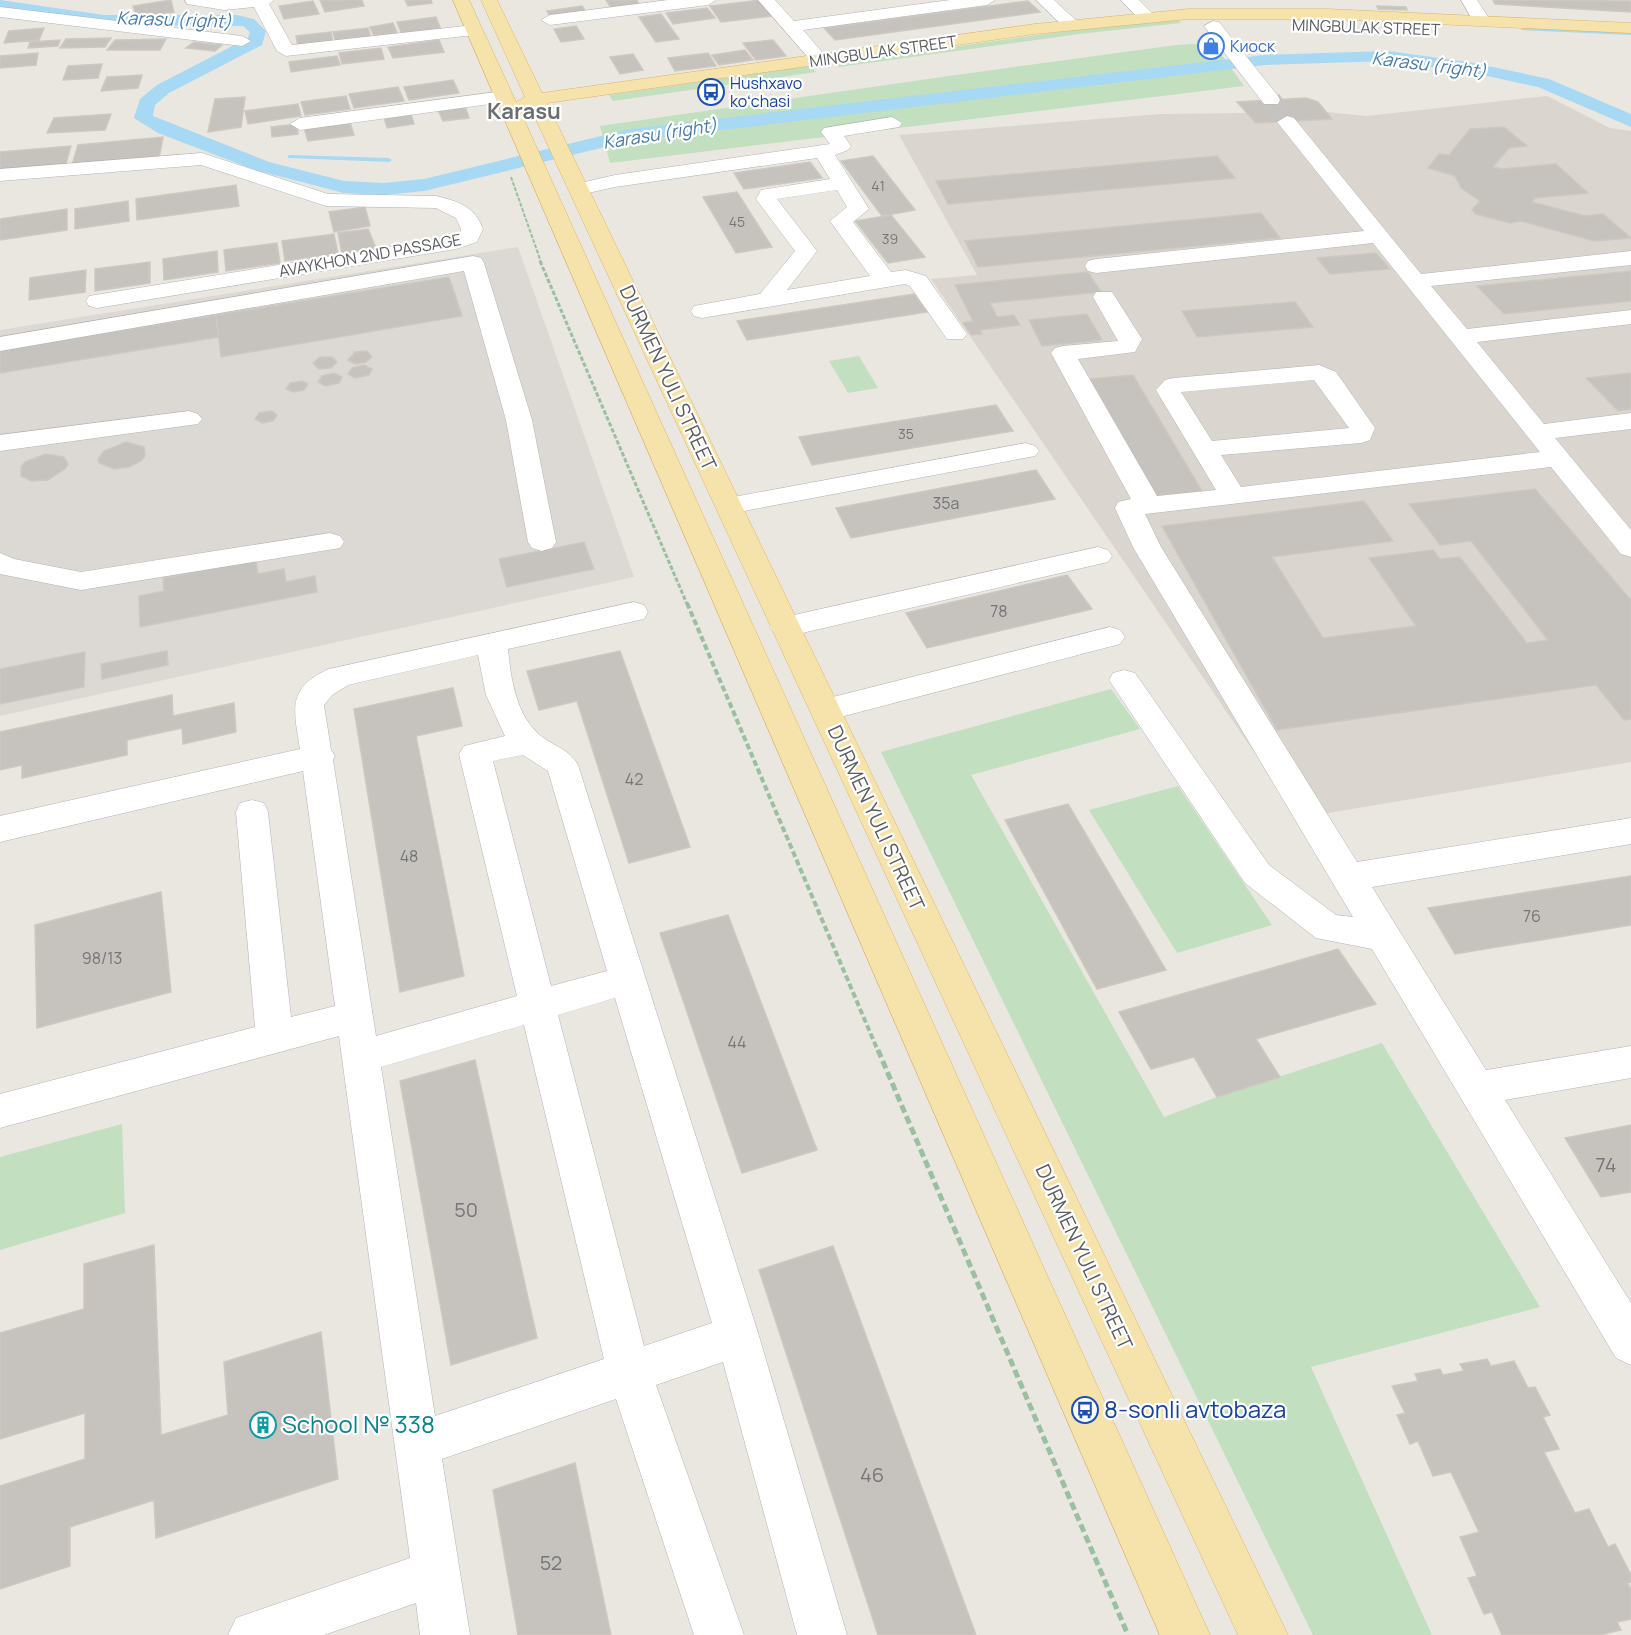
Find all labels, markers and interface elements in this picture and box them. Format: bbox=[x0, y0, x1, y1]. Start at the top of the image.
water label: Karasu (right) bbox=[116, 5, 232, 33]
street label: MINGBULAK STREET bbox=[1291, 13, 1441, 41]
street label: MINGBULAK STREET bbox=[808, 30, 958, 72]
shop icon: Киоск bbox=[1196, 31, 1226, 61]
place label: Киоск bbox=[1230, 35, 1276, 57]
water label: Karasu (right) bbox=[1371, 45, 1488, 83]
place label: Hushxavo koʻchasi bbox=[730, 72, 802, 112]
bus stop icon: Hushxavo koʻchasi bbox=[696, 77, 726, 107]
district label: Karasu bbox=[487, 96, 561, 126]
water label: Karasu (right) bbox=[601, 112, 719, 154]
house number: 41 bbox=[871, 176, 885, 195]
house number: 45 bbox=[729, 212, 745, 231]
street label: AVAYKHON 2ND PASSAGE bbox=[277, 228, 463, 282]
house number: 39 bbox=[882, 229, 898, 248]
street label: DURMEN YULI STREET bbox=[614, 281, 723, 475]
house number: 35 bbox=[898, 424, 914, 443]
house number: 35а bbox=[933, 492, 959, 514]
house number: 78 bbox=[990, 600, 1008, 622]
street label: DURMEN YULI STREET bbox=[822, 721, 931, 915]
house number: 42 bbox=[625, 768, 643, 790]
house number: 48 bbox=[400, 845, 418, 867]
house number: 76 bbox=[1523, 905, 1541, 927]
house number: 98/13 bbox=[82, 947, 122, 969]
house number: 44 bbox=[727, 1031, 747, 1053]
house number: 74 bbox=[1595, 1151, 1617, 1178]
street label: DURMEN YULI STREET bbox=[1030, 1160, 1139, 1354]
house number: 50 bbox=[454, 1196, 478, 1223]
place label: 8-sonli avtobaza bbox=[1104, 1392, 1286, 1425]
bus stop icon: 8-sonli avtobaza bbox=[1070, 1395, 1100, 1425]
place label: School № 338 bbox=[282, 1407, 435, 1440]
building icon: School № 338 bbox=[248, 1410, 278, 1440]
house number: 46 bbox=[860, 1461, 884, 1488]
house number: 52 bbox=[540, 1549, 562, 1576]

